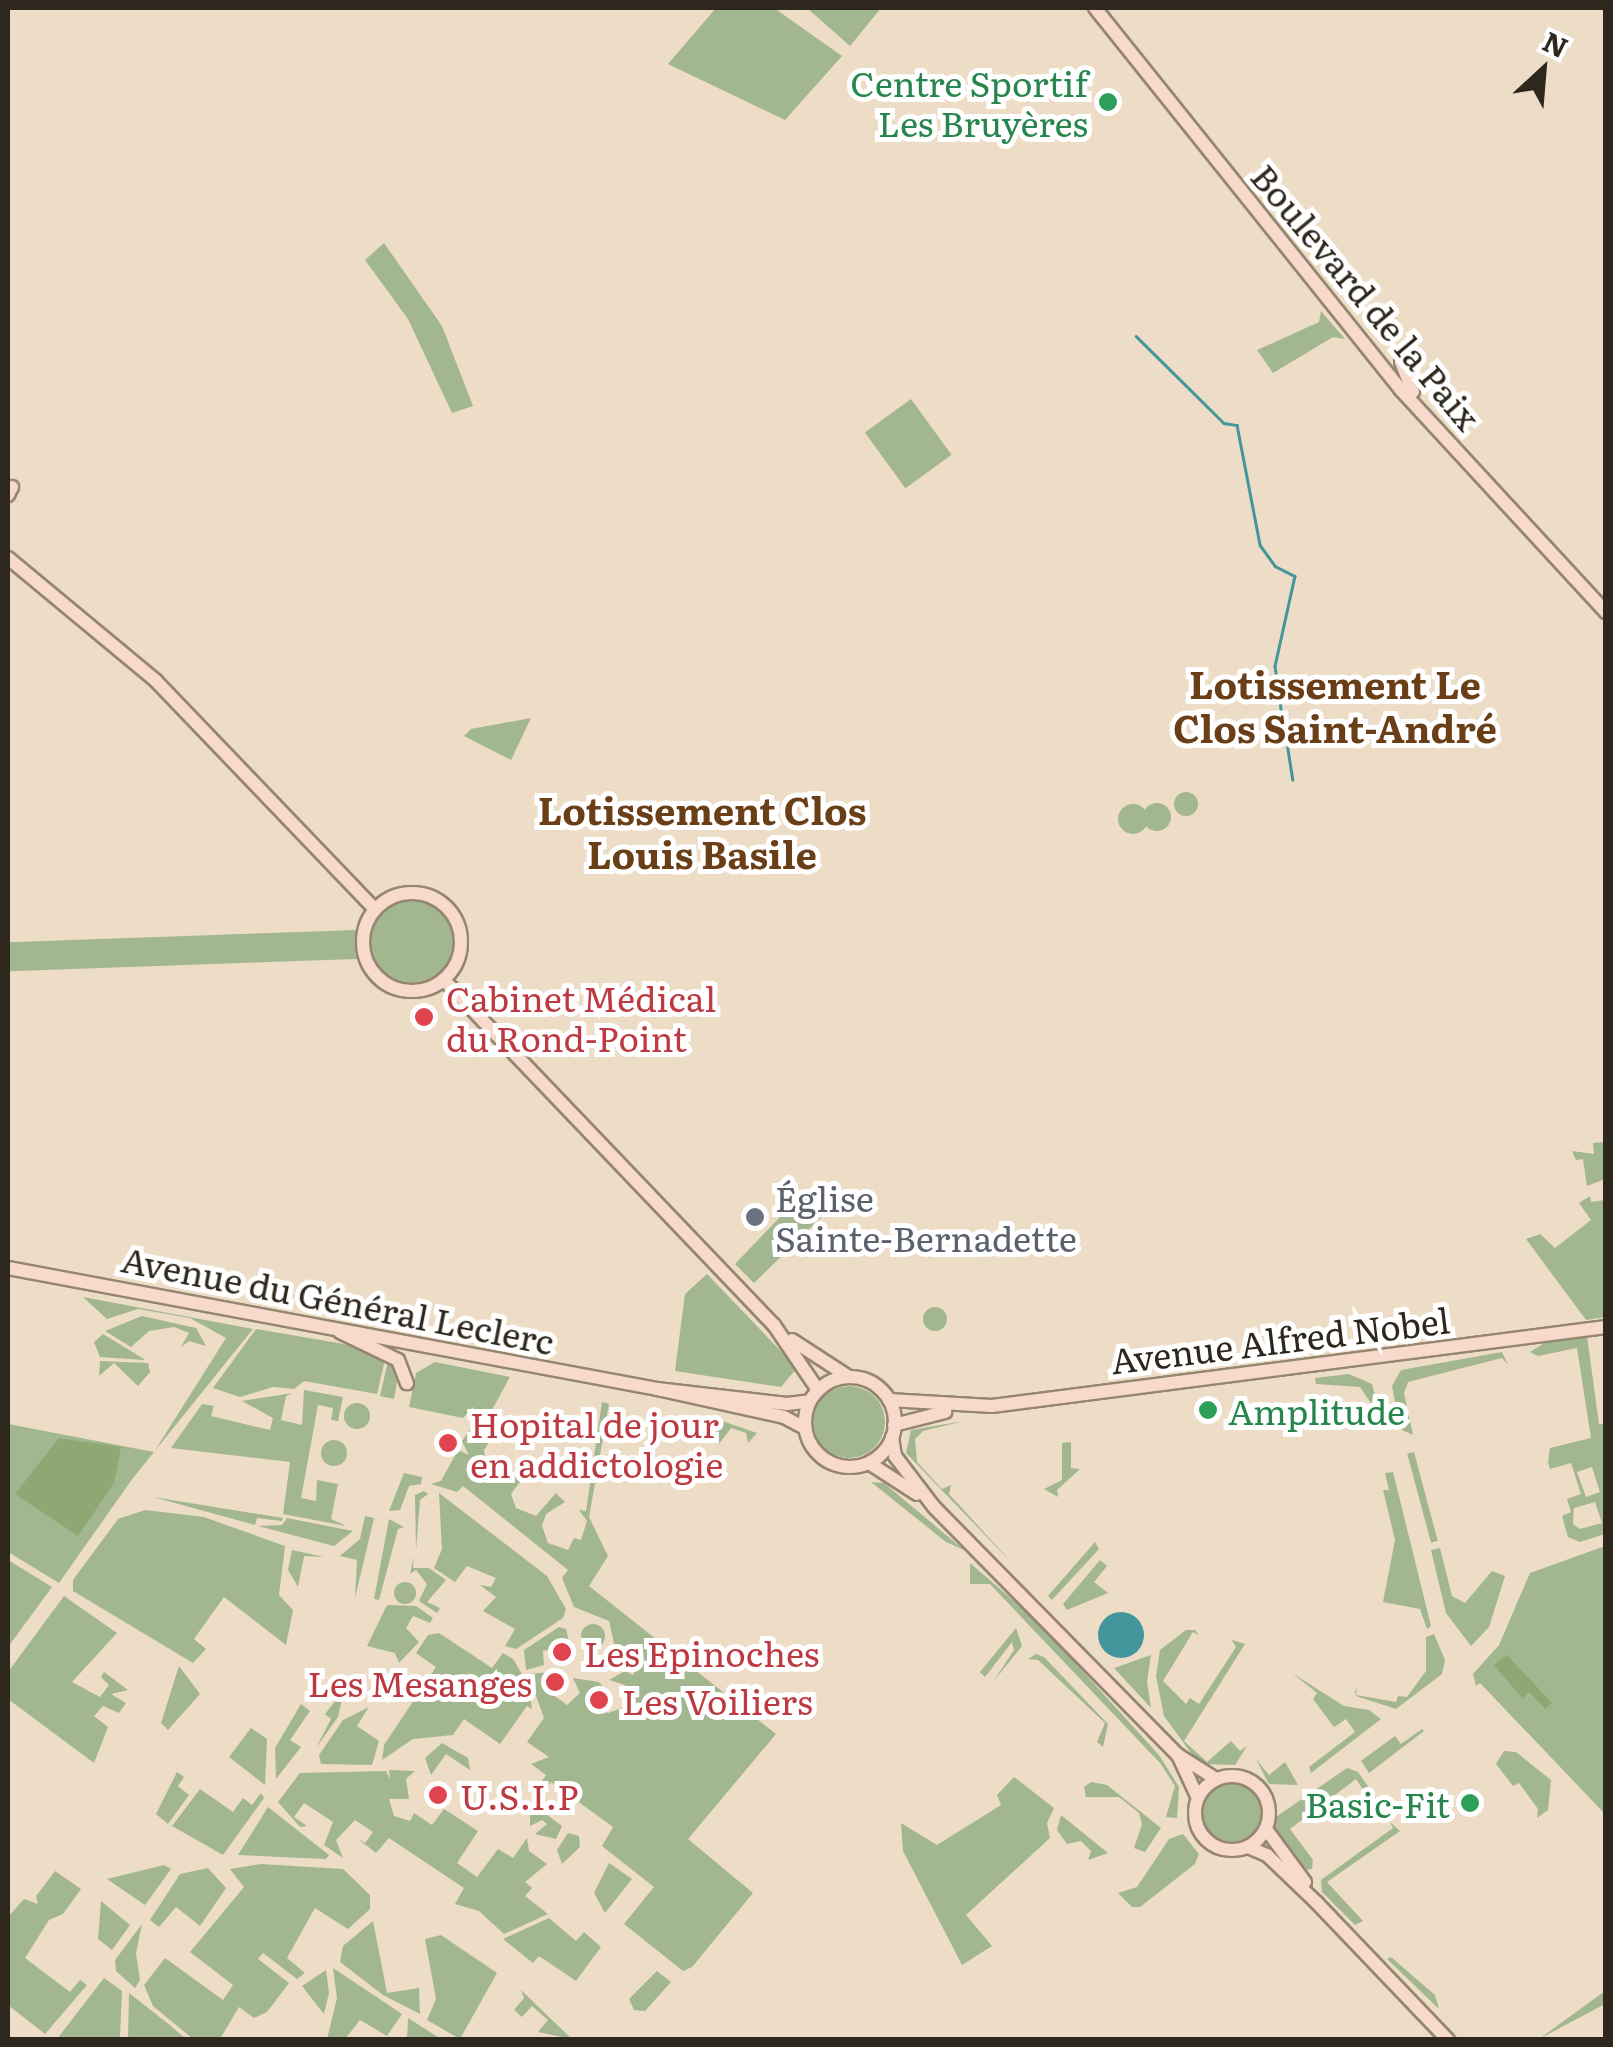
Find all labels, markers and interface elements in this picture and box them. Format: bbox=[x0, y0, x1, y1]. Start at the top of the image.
text: N bbox=[1536, 19, 1576, 67]
north arrow bbox=[1493, 20, 1593, 120]
place label: Centre Sportif Les Bruyères bbox=[850, 61, 1088, 143]
marker: Centre Sportif Les Bruyères bbox=[1097, 91, 1119, 113]
street label: Boulevard de la Paix bbox=[1244, 155, 1490, 437]
district label: Lotissement Le Clos Saint-André bbox=[1173, 660, 1497, 749]
district label: Lotissement Clos Louis Basile bbox=[538, 786, 866, 876]
place label: Cabinet Médical du Rond-Point bbox=[446, 976, 716, 1058]
marker: Cabinet Médical du Rond-Point bbox=[411, 1004, 437, 1030]
place label: Église Sainte-Bernadette bbox=[775, 1176, 1077, 1258]
marker: Église Sainte-Bernadette bbox=[744, 1206, 766, 1228]
street label: Avenue du Général Leclerc bbox=[118, 1236, 558, 1362]
street label: Avenue Alfred Nobel bbox=[1108, 1297, 1452, 1381]
place label: Amplitude bbox=[1228, 1389, 1405, 1431]
marker: Amplitude bbox=[1197, 1399, 1219, 1421]
place label: Hopital de jour en addictologie bbox=[470, 1402, 723, 1484]
marker: Hopital de jour en addictologie bbox=[435, 1430, 461, 1456]
place label: Les Epinoches bbox=[584, 1631, 819, 1673]
marker: Les Epinoches bbox=[549, 1639, 575, 1665]
place label: Les Mesanges bbox=[307, 1661, 532, 1703]
marker: Les Mesanges bbox=[542, 1669, 568, 1695]
place label: Les Voiliers bbox=[622, 1679, 813, 1721]
marker: Les Voiliers bbox=[586, 1687, 612, 1713]
place label: U.S.I.P bbox=[460, 1774, 578, 1816]
marker: U.S.I.P bbox=[425, 1782, 451, 1808]
place label: Basic-Fit bbox=[1305, 1782, 1450, 1824]
marker: Basic-Fit bbox=[1459, 1792, 1481, 1814]

